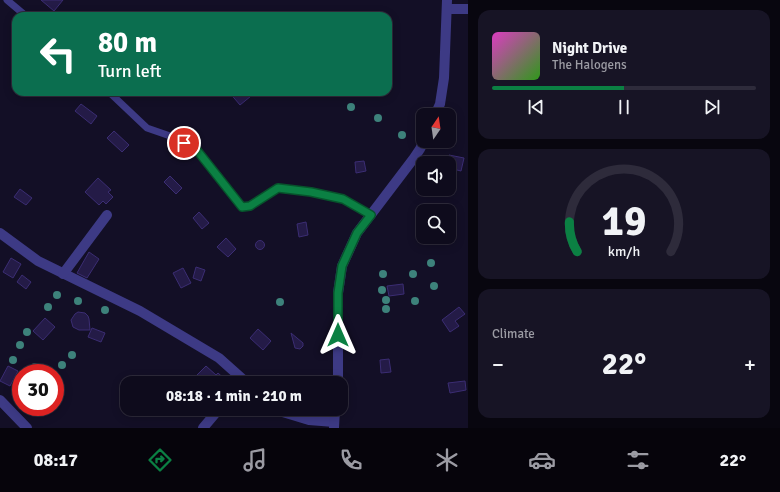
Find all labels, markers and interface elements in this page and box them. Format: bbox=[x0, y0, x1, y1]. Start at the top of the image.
text: 80 m bbox=[98, 26, 157, 60]
icon: left bbox=[32, 28, 84, 80]
text: Night Drive bbox=[552, 39, 627, 57]
text: The Halogens bbox=[552, 57, 627, 73]
text: Turn left bbox=[98, 60, 161, 82]
icon: previous bbox=[525, 96, 547, 118]
icon: pause bbox=[613, 96, 635, 118]
icon: next bbox=[701, 96, 723, 118]
north arrow bbox=[416, 108, 456, 148]
map controls bbox=[416, 108, 456, 244]
pin bbox=[167, 126, 201, 160]
icon: arrive bbox=[173, 132, 195, 154]
button: sound bbox=[416, 156, 456, 196]
text: 19 bbox=[602, 196, 646, 247]
button: search bbox=[416, 204, 456, 244]
text: km/h bbox=[608, 243, 640, 260]
position arrow bbox=[317, 314, 359, 356]
text: Climate bbox=[492, 326, 535, 342]
text: 22° bbox=[602, 346, 646, 383]
text: − bbox=[492, 351, 504, 378]
text: + bbox=[744, 351, 756, 378]
speed limit sign: 30 bbox=[12, 364, 64, 416]
text: 08:18 · 1 min · 210 m bbox=[166, 387, 302, 405]
icon: directions bbox=[146, 446, 174, 474]
icon: music bbox=[241, 446, 269, 474]
icon: phone bbox=[337, 446, 365, 474]
icon: climate bbox=[433, 446, 461, 474]
icon: car bbox=[528, 446, 556, 474]
icon: filters bbox=[624, 446, 652, 474]
text: 08:17 bbox=[34, 449, 78, 471]
text: 22° bbox=[719, 449, 746, 471]

